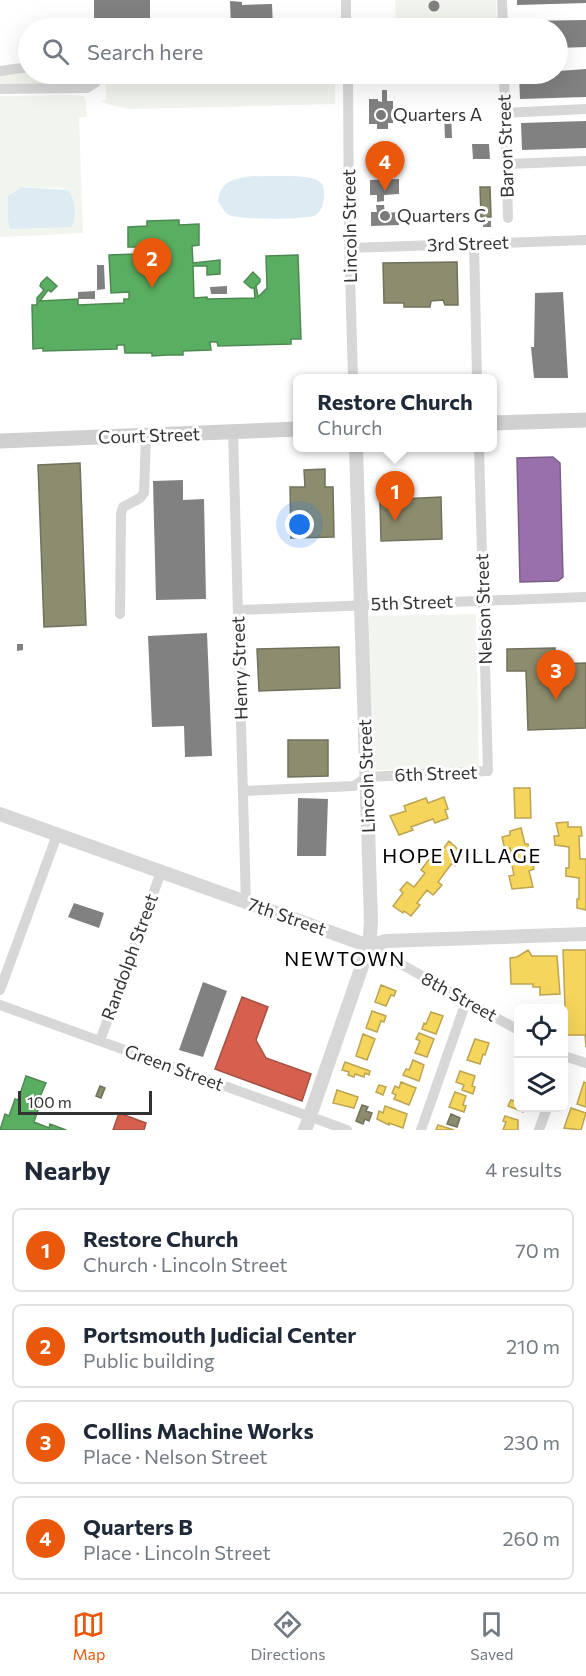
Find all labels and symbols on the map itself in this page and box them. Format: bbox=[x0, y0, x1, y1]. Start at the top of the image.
street label: Baron Street bbox=[492, 94, 518, 198]
place label: Quarters A bbox=[393, 103, 482, 125]
marker: Quarters A bbox=[374, 108, 388, 122]
pin: 4 bbox=[366, 142, 404, 191]
street label: Lincoln Street bbox=[337, 169, 361, 283]
place label: Quarters C bbox=[397, 204, 486, 226]
marker: Quarters C bbox=[378, 209, 392, 223]
street label: 3rd Street bbox=[427, 231, 509, 255]
pin: 2 bbox=[132, 238, 172, 288]
street label: Court Street bbox=[98, 422, 200, 448]
pin: 1 bbox=[376, 472, 414, 521]
your location bbox=[285, 510, 314, 539]
street label: Nelson Street bbox=[470, 553, 496, 665]
street label: 5th Street bbox=[370, 590, 454, 614]
street label: Henry Street bbox=[226, 616, 252, 720]
pin: 3 bbox=[536, 650, 576, 700]
street label: Lincoln Street bbox=[353, 719, 379, 833]
street label: 6th Street bbox=[394, 761, 478, 785]
district label: HOPE VILLAGE bbox=[382, 843, 542, 867]
street label: Randolph Street bbox=[96, 891, 162, 1023]
street label: 7th Street bbox=[245, 892, 329, 940]
district label: NEWTOWN bbox=[284, 946, 406, 970]
street label: 8th Street bbox=[418, 966, 501, 1026]
street label: Green Street bbox=[122, 1039, 227, 1095]
scale bar bbox=[18, 1088, 152, 1116]

